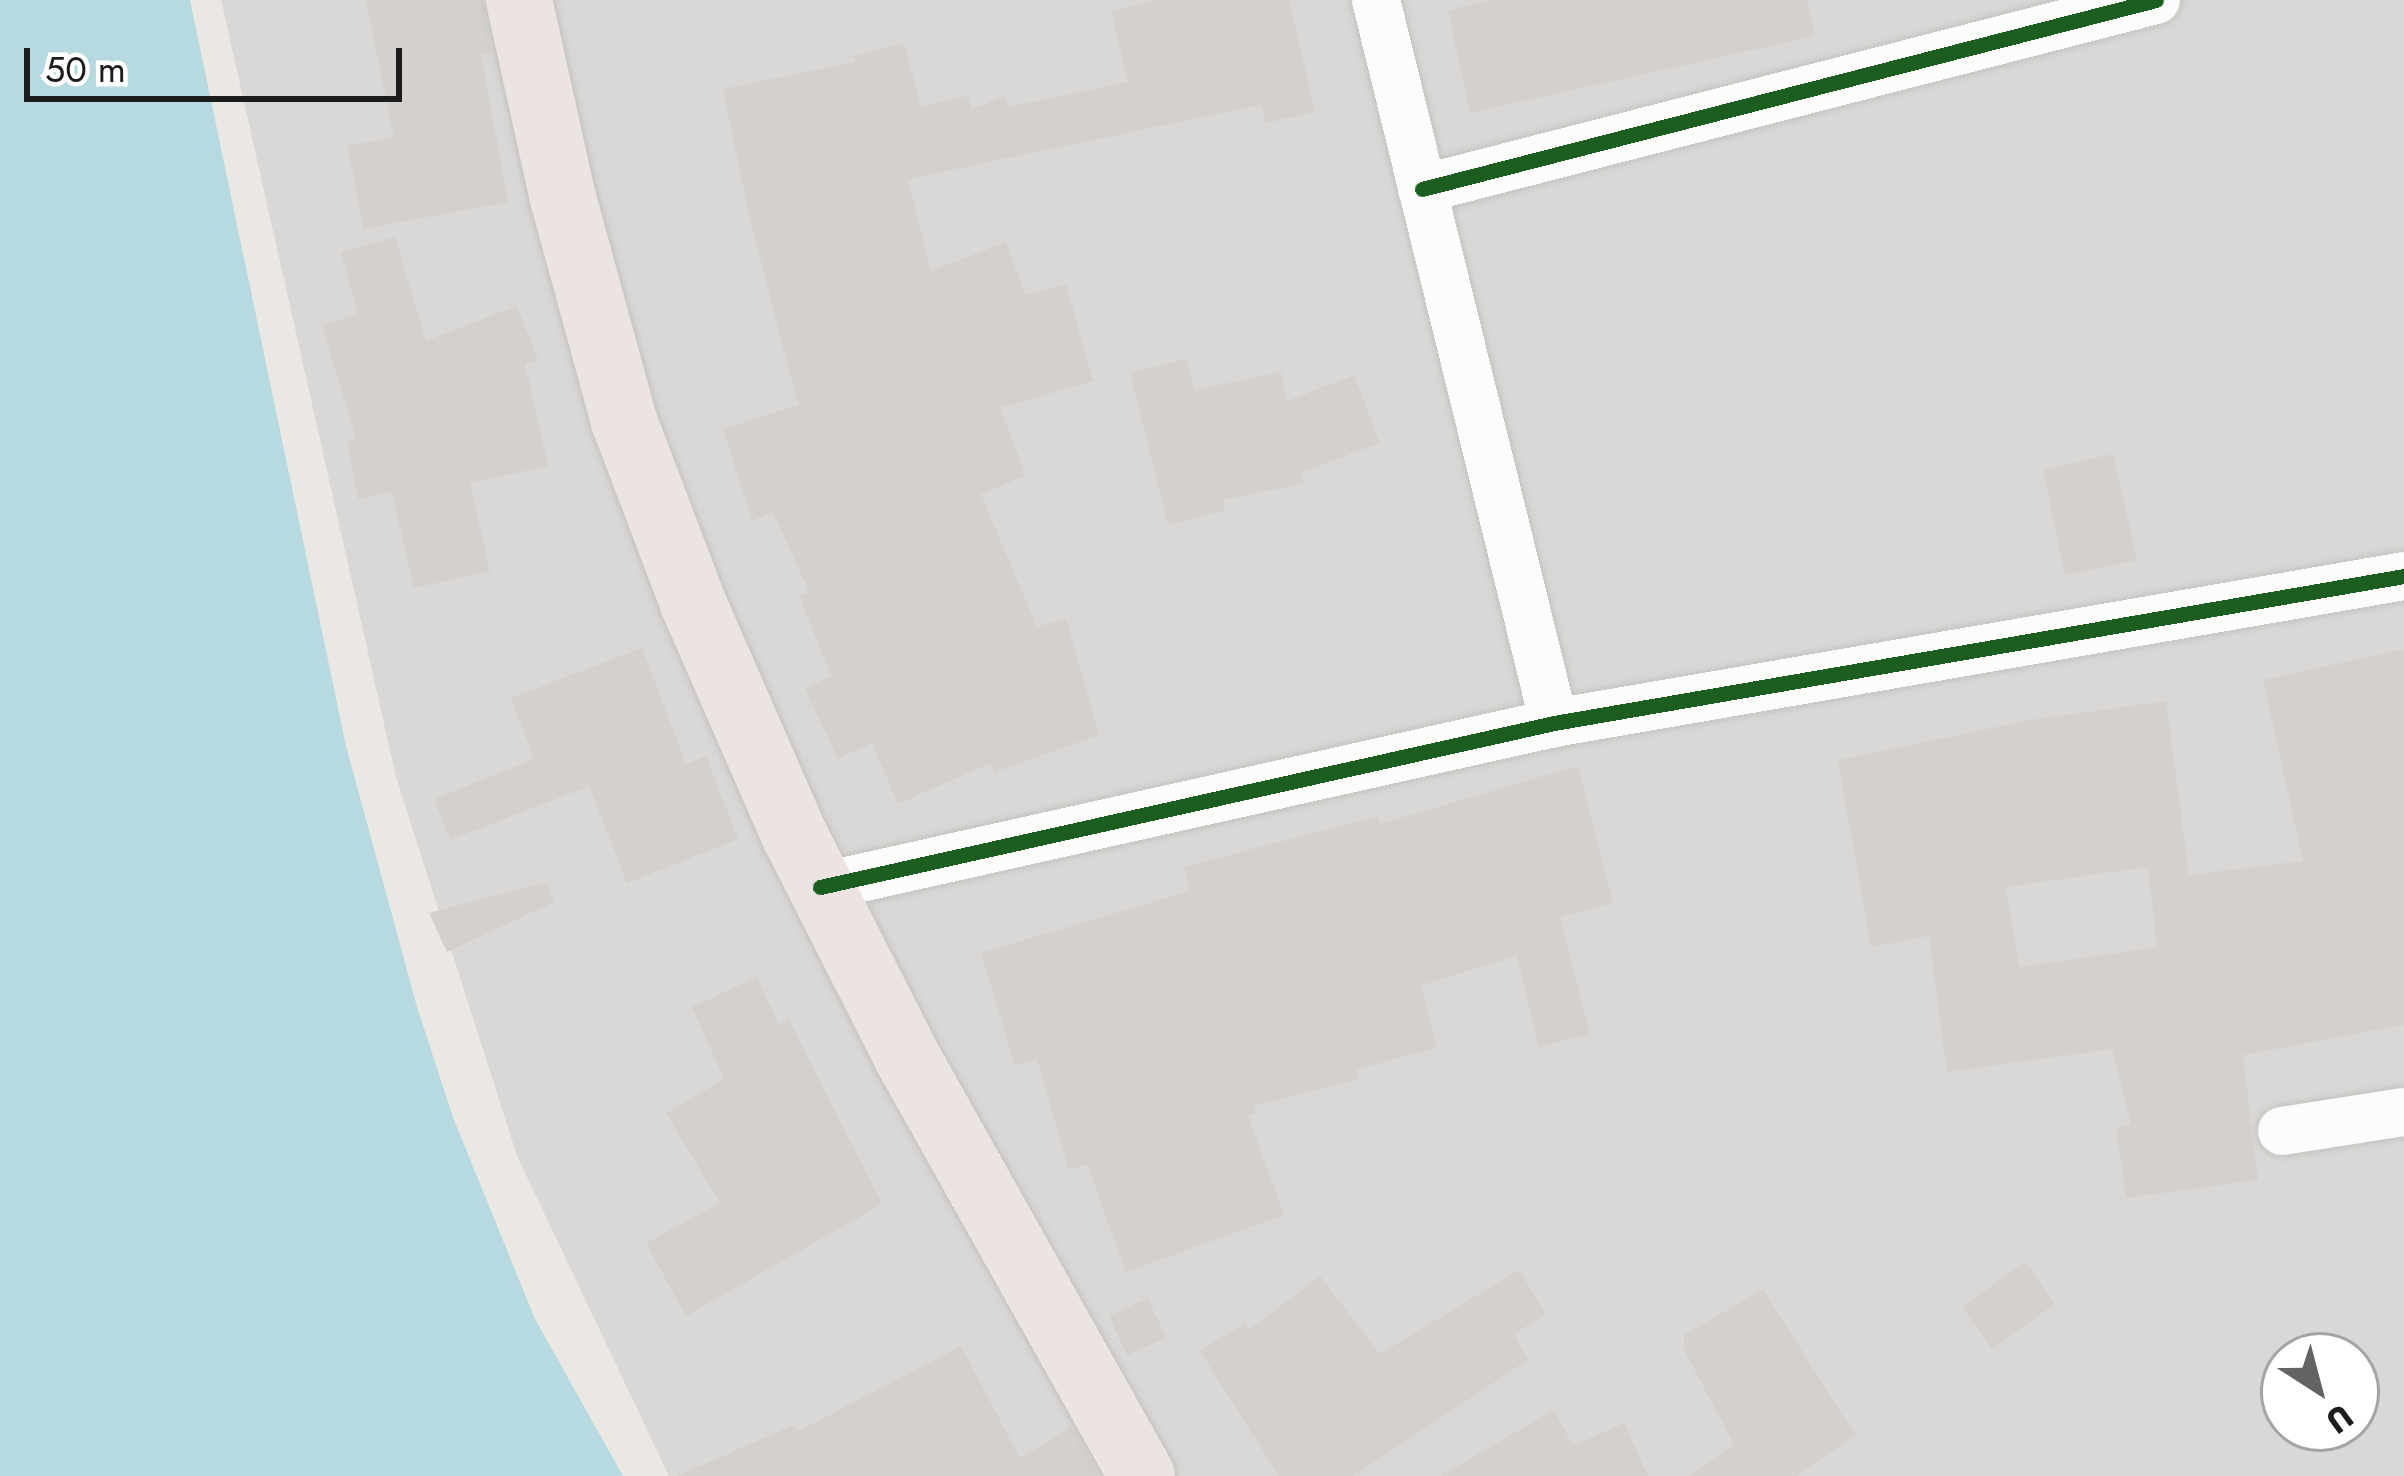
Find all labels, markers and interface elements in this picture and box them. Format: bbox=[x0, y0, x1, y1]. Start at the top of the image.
scale bar bbox=[30, 24, 408, 98]
text: 50 m bbox=[45, 43, 126, 95]
north arrow bbox=[2260, 1332, 2380, 1452]
text: U bbox=[2317, 1393, 2363, 1445]

